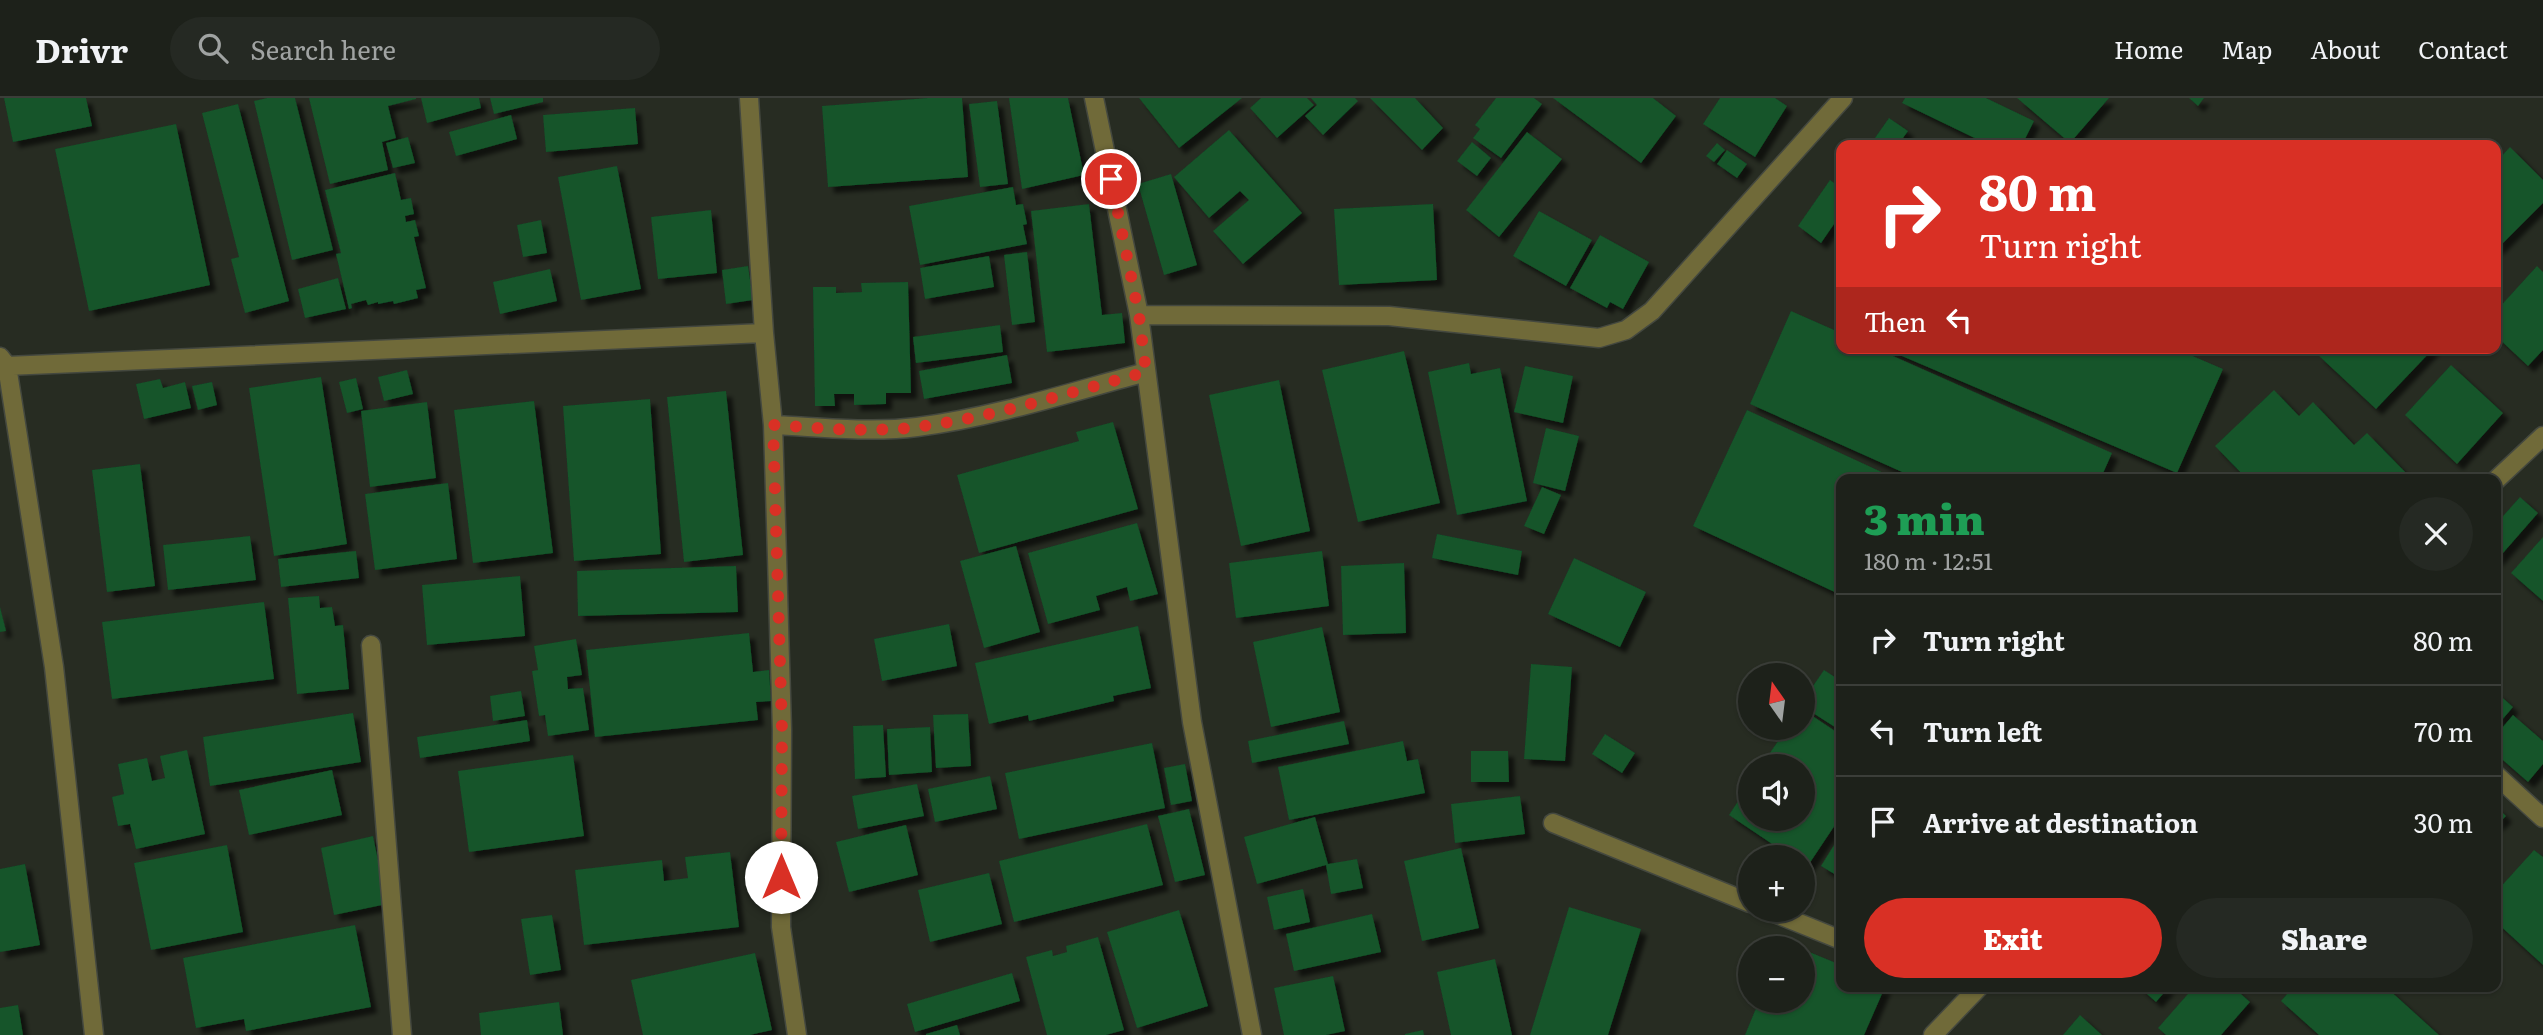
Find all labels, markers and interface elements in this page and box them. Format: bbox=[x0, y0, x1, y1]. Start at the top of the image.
search box bbox=[170, 17, 660, 80]
text: Drivr bbox=[35, 24, 128, 73]
icon: search bbox=[194, 29, 232, 67]
text: Search here bbox=[250, 29, 396, 68]
text: Home bbox=[2114, 31, 2183, 66]
text: Map bbox=[2221, 31, 2272, 66]
text: About bbox=[2310, 31, 2380, 66]
text: Contact bbox=[2418, 31, 2508, 66]
pin bbox=[1081, 149, 1141, 209]
text: 80 m bbox=[1979, 153, 2097, 226]
icon: arrive bbox=[1092, 160, 1130, 198]
icon: right bbox=[1864, 168, 1955, 259]
text: Turn right bbox=[1979, 220, 2141, 268]
text: Then bbox=[1864, 301, 1926, 340]
icon: left bbox=[1940, 301, 1978, 339]
text: 3 min bbox=[1864, 486, 1985, 548]
button: close bbox=[2399, 497, 2473, 571]
text: 180 m · 12:51 bbox=[1864, 543, 1993, 577]
text: Turn right bbox=[1923, 620, 2065, 659]
text: 80 m bbox=[2413, 620, 2473, 659]
icon: right bbox=[1864, 621, 1902, 659]
north arrow bbox=[1738, 663, 1815, 740]
map controls bbox=[1738, 663, 1815, 1013]
text: Turn left bbox=[1923, 711, 2042, 750]
text: 70 m bbox=[2414, 711, 2473, 750]
icon: left bbox=[1864, 712, 1902, 750]
button: sound bbox=[1738, 754, 1815, 831]
text: Arrive at destination bbox=[1923, 802, 2198, 841]
text: 30 m bbox=[2413, 802, 2473, 841]
icon: arrive bbox=[1864, 803, 1902, 841]
position arrow bbox=[744, 840, 818, 914]
button: + bbox=[1738, 845, 1815, 922]
button: Exit bbox=[1864, 898, 2162, 978]
button: Share bbox=[2176, 898, 2473, 978]
button: − bbox=[1738, 936, 1815, 1013]

